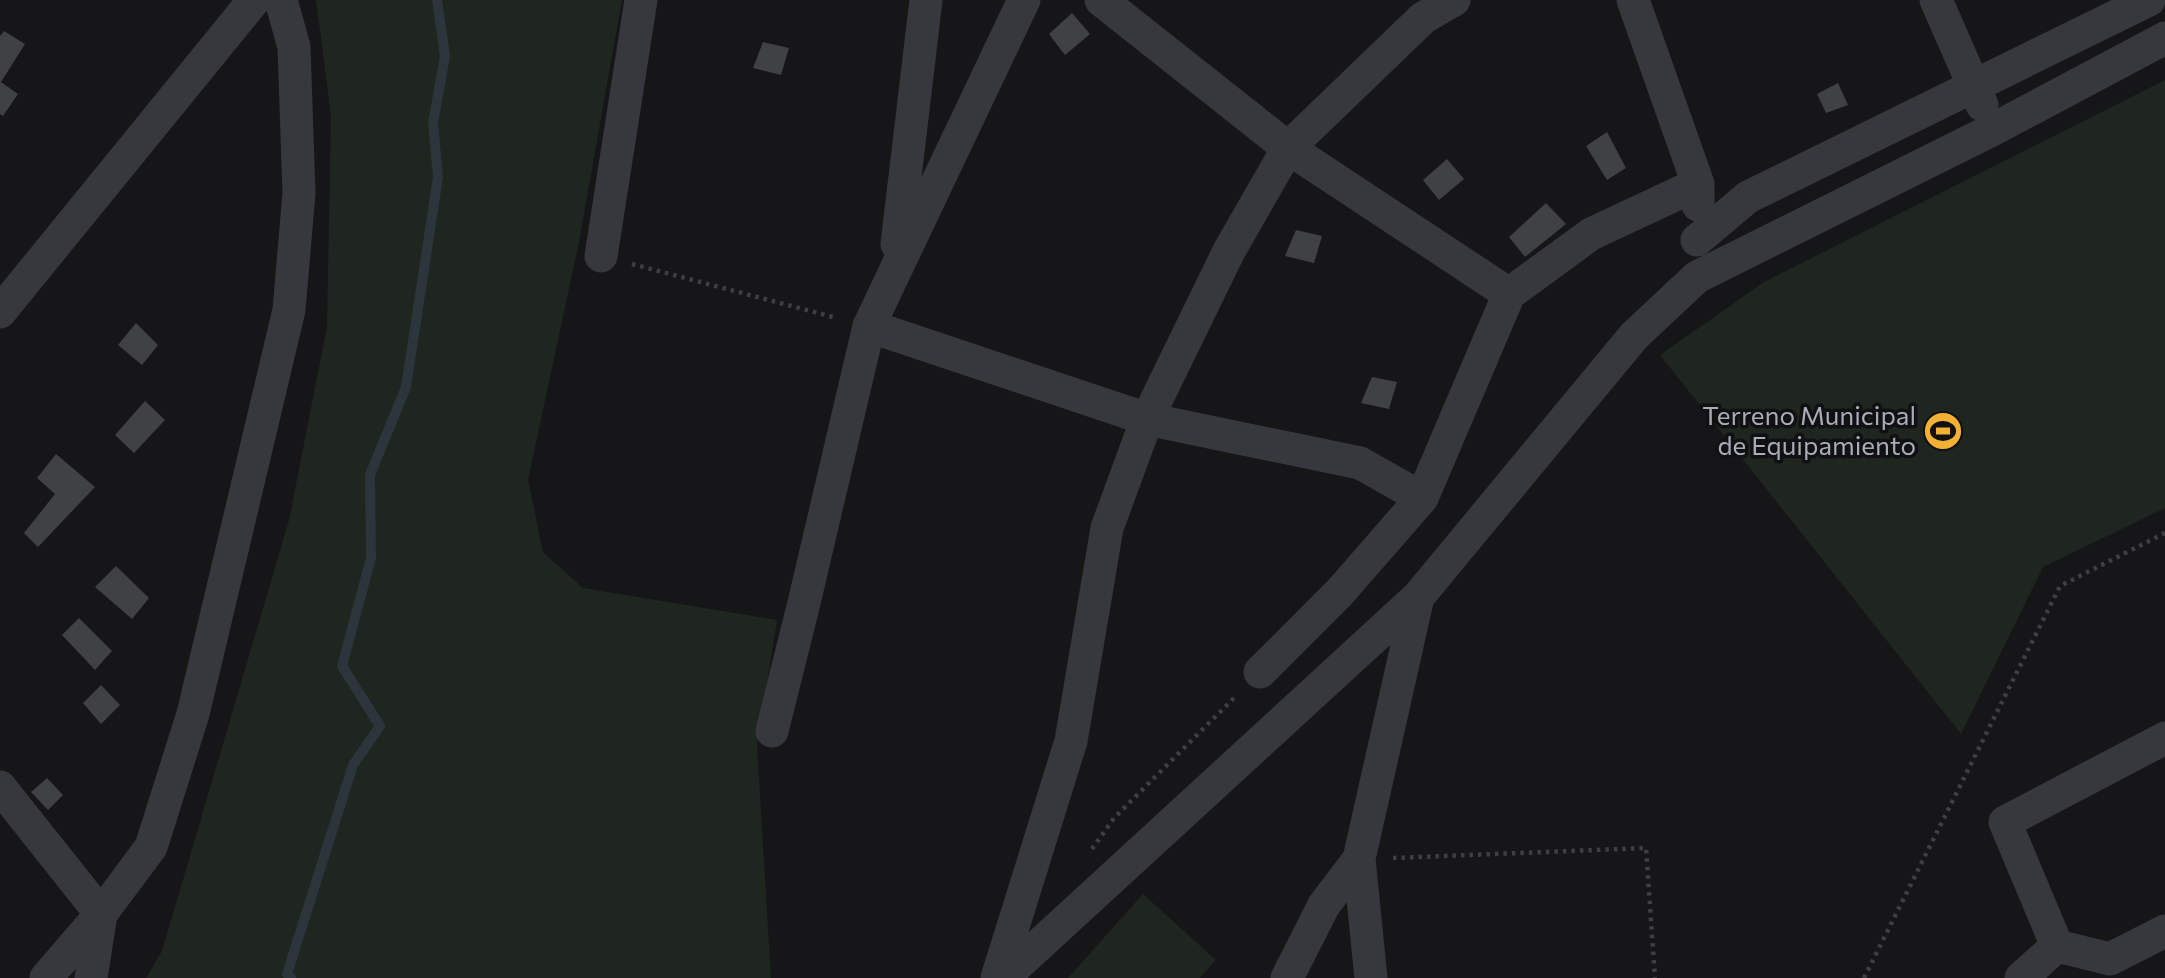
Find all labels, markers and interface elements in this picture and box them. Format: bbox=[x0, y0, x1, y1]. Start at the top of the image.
place label: Terreno Municipal de Equipamiento bbox=[1702, 399, 1916, 460]
sports icon: Terreno Municipal de Equipamiento bbox=[1922, 410, 1964, 452]

